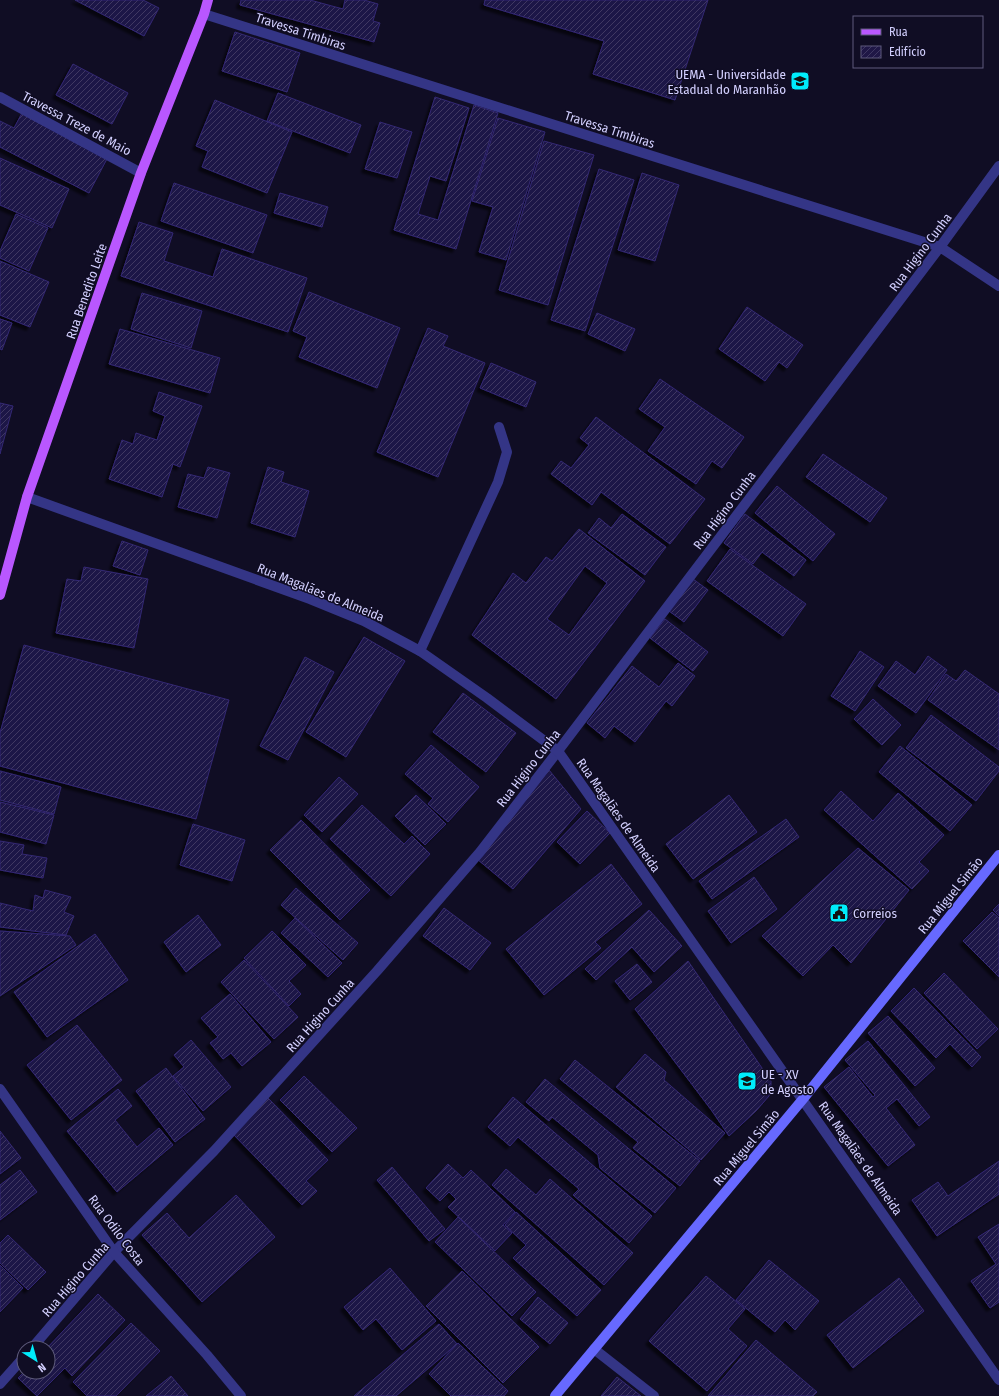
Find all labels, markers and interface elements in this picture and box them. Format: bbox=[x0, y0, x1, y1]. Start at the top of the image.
street label: Travessa Timbiras bbox=[254, 10, 348, 53]
legend bbox=[853, 16, 983, 68]
text: Rua bbox=[889, 25, 908, 39]
text: Edifício bbox=[889, 45, 926, 59]
place label: UEMA - Universidade Estadual do Maranhão bbox=[668, 67, 786, 97]
school or university icon: UEMA - Universidade Estadual do Maranhão bbox=[789, 70, 811, 92]
street label: Travessa Treze de Maio bbox=[20, 88, 134, 159]
street label: Travessa Timbiras bbox=[563, 108, 657, 151]
street label: Rua Higino Cunha bbox=[886, 210, 955, 294]
street label: Rua Benedito Leite bbox=[63, 241, 110, 341]
street label: Rua Higino Cunha bbox=[690, 468, 759, 552]
street label: Rua Magalães de Almeida bbox=[255, 560, 386, 625]
street label: Rua Higino Cunha bbox=[494, 727, 563, 810]
street label: Rua Magalães de Almeida bbox=[574, 756, 664, 875]
street label: Rua Miguel Simão bbox=[915, 854, 986, 937]
public building icon: Correios bbox=[828, 902, 850, 924]
place label: Correios bbox=[853, 906, 897, 921]
street label: Rua Higino Cunha bbox=[283, 975, 357, 1055]
place label: UE - XV de Agosto bbox=[761, 1067, 814, 1097]
school or university icon: UE - XV de Agosto bbox=[736, 1070, 758, 1092]
street label: Rua Magalães de Almeida bbox=[816, 1099, 906, 1218]
street label: Rua Miguel Simão bbox=[710, 1106, 783, 1188]
street label: Rua Odilo Costa bbox=[85, 1192, 148, 1268]
street label: Rua Higino Cunha bbox=[39, 1239, 112, 1320]
north arrow bbox=[16, 1340, 56, 1380]
text: N bbox=[35, 1360, 48, 1375]

